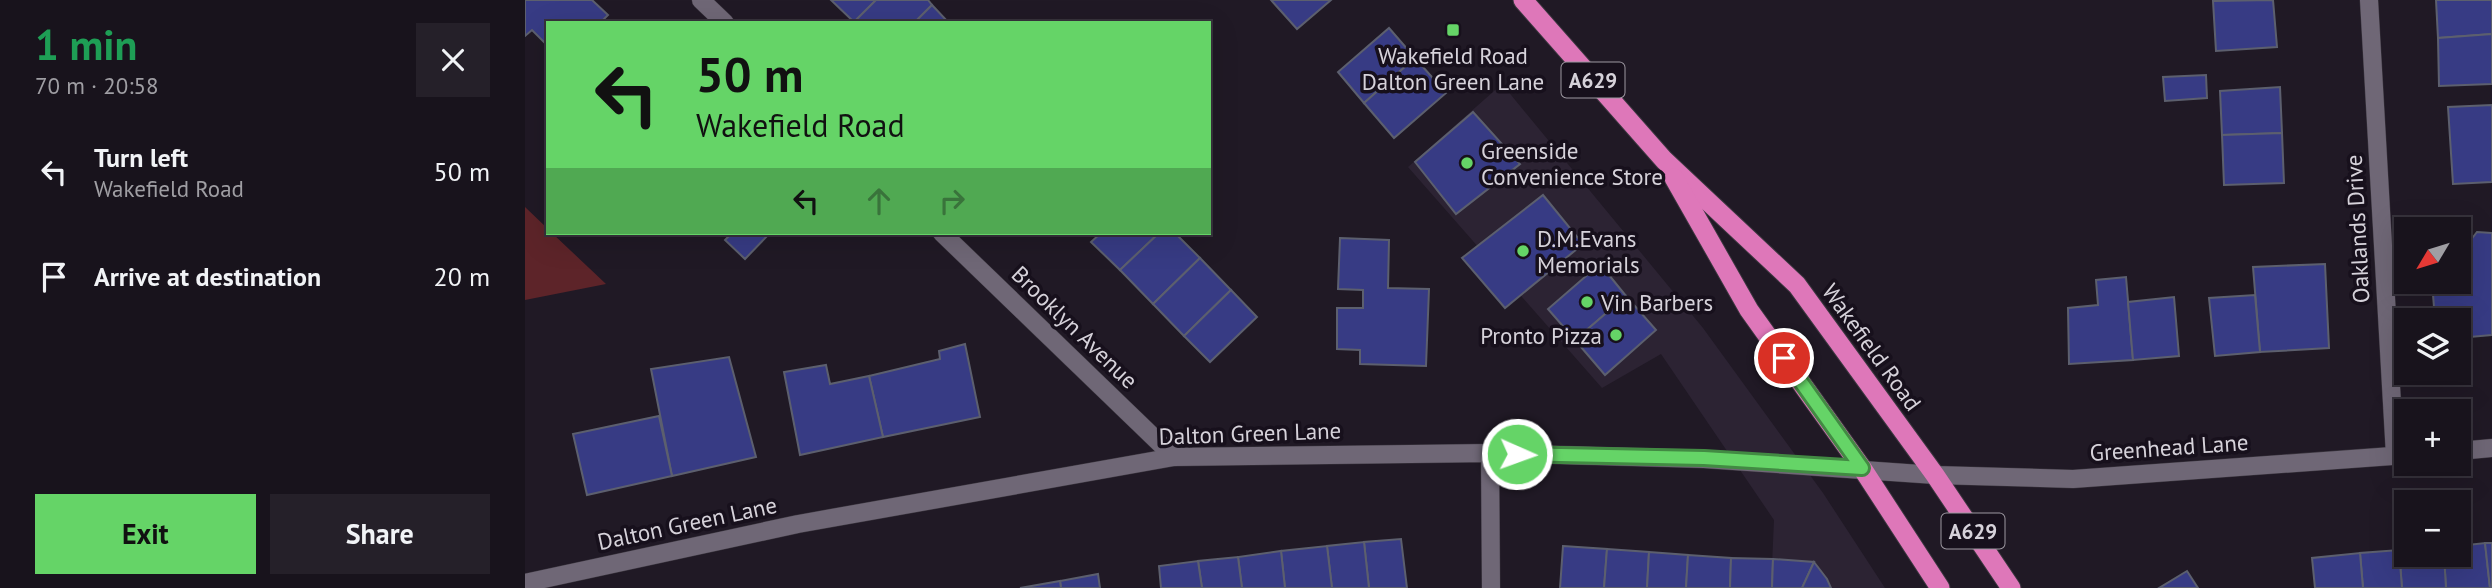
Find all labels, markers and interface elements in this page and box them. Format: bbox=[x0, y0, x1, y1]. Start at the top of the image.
text: 1 min bbox=[35, 17, 137, 72]
marker: Wakefield Road Dalton Green Lane bbox=[1445, 22, 1461, 38]
button: close bbox=[416, 23, 490, 97]
place label: Wakefield Road Dalton Green Lane bbox=[1362, 41, 1544, 96]
text: 50 m bbox=[696, 42, 803, 106]
icon: left bbox=[581, 49, 672, 140]
road number: A629 bbox=[1561, 62, 1625, 98]
text: 70 m · 20:58 bbox=[35, 71, 159, 100]
text: Wakefield Road bbox=[696, 104, 905, 146]
place label: Greenside Convenience Store bbox=[1481, 136, 1663, 191]
text: Turn left bbox=[94, 141, 188, 174]
icon: left bbox=[35, 153, 73, 191]
street label: Oaklands Drive bbox=[2339, 154, 2375, 304]
text: 50 m bbox=[434, 155, 490, 188]
marker: Greenside Convenience Store bbox=[1459, 155, 1475, 171]
text: Wakefield Road bbox=[94, 174, 244, 203]
icon: left bbox=[787, 182, 825, 220]
icon: ahead bbox=[860, 182, 898, 220]
icon: right bbox=[933, 182, 971, 220]
north arrow bbox=[2394, 217, 2471, 294]
map controls bbox=[2394, 217, 2471, 567]
place label: D.M.Evans Memorials bbox=[1537, 224, 1640, 279]
marker: D.M.Evans Memorials bbox=[1515, 243, 1531, 259]
icon: arrive bbox=[35, 258, 73, 296]
text: Arrive at destination bbox=[94, 260, 321, 293]
text: 20 m bbox=[434, 260, 490, 293]
street label: Brooklyn Avenue bbox=[1006, 260, 1144, 394]
street label: Wakefield Road bbox=[1816, 278, 1928, 416]
place label: Vin Barbers bbox=[1600, 288, 1713, 317]
marker: Vin Barbers bbox=[1579, 294, 1595, 310]
button: layers bbox=[2394, 308, 2471, 385]
place label: Pronto Pizza bbox=[1480, 321, 1602, 350]
marker: Pronto Pizza bbox=[1608, 327, 1624, 343]
pin bbox=[1754, 328, 1814, 388]
icon: arrive bbox=[1765, 339, 1803, 377]
button: + bbox=[2394, 399, 2471, 476]
street label: Dalton Green Lane bbox=[1158, 415, 1342, 451]
position arrow bbox=[1480, 417, 1554, 491]
street label: Greenhead Lane bbox=[2089, 427, 2249, 467]
street label: Dalton Green Lane bbox=[595, 490, 779, 556]
button: − bbox=[2394, 490, 2471, 567]
button: Exit bbox=[35, 494, 256, 574]
button: Share bbox=[270, 494, 490, 574]
road number: A629 bbox=[1941, 514, 2005, 548]

